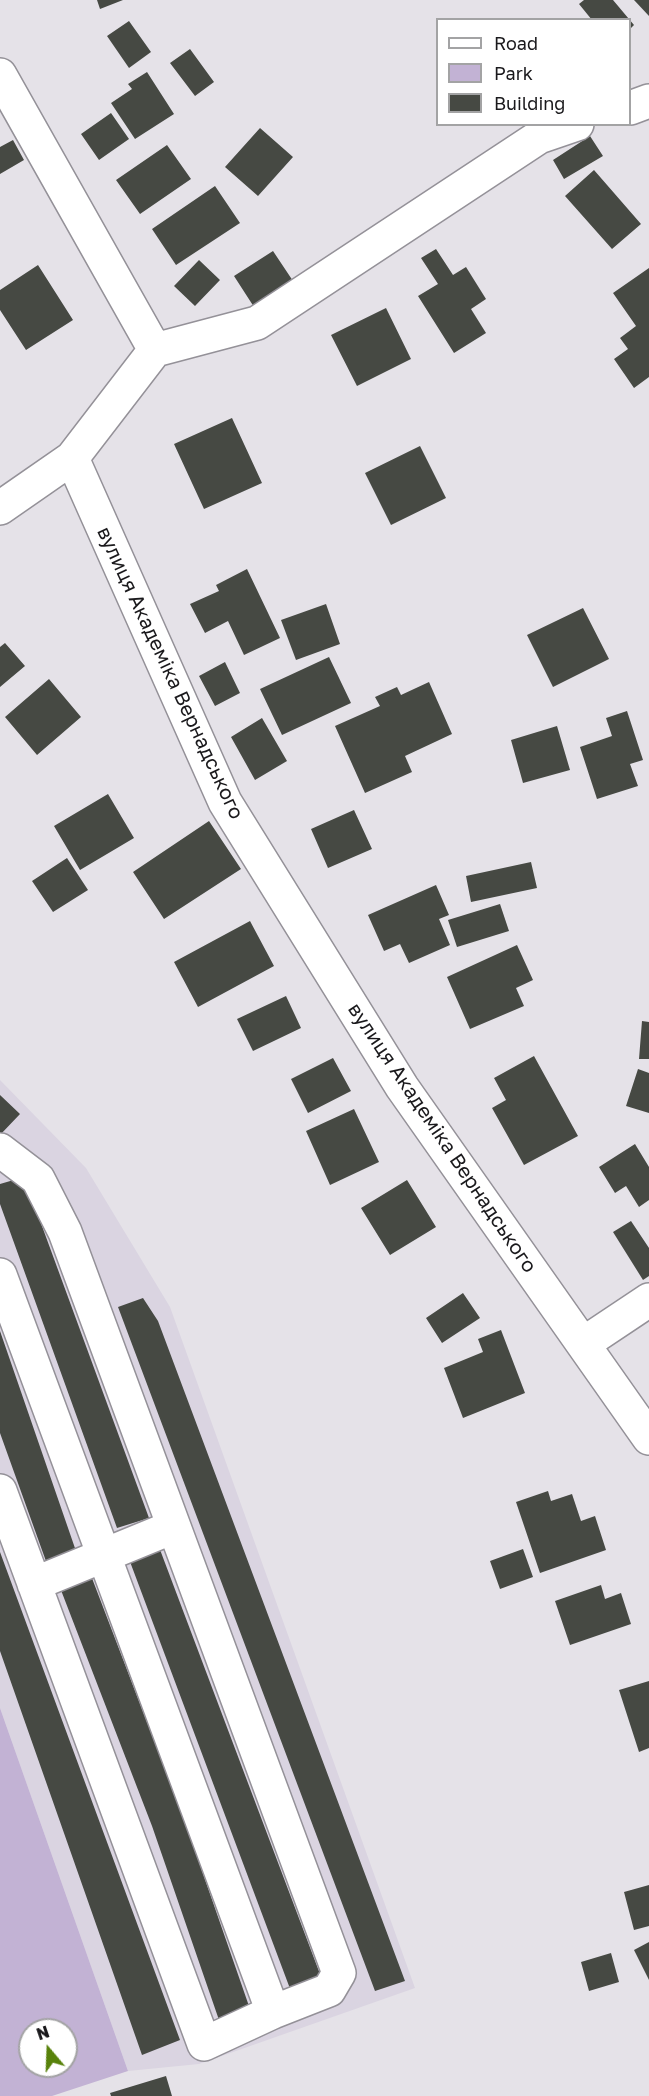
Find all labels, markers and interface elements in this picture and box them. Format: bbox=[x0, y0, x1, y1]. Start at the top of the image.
legend bbox=[436, 18, 631, 126]
text: Road bbox=[494, 32, 538, 54]
text: Park bbox=[494, 62, 533, 84]
text: Building bbox=[494, 92, 565, 114]
street label: вулиця Академіка Вернадського bbox=[91, 523, 249, 823]
street label: вулиця Академіка Вернадського bbox=[343, 999, 541, 1277]
north arrow bbox=[18, 2018, 78, 2078]
text: N bbox=[34, 2021, 52, 2044]

